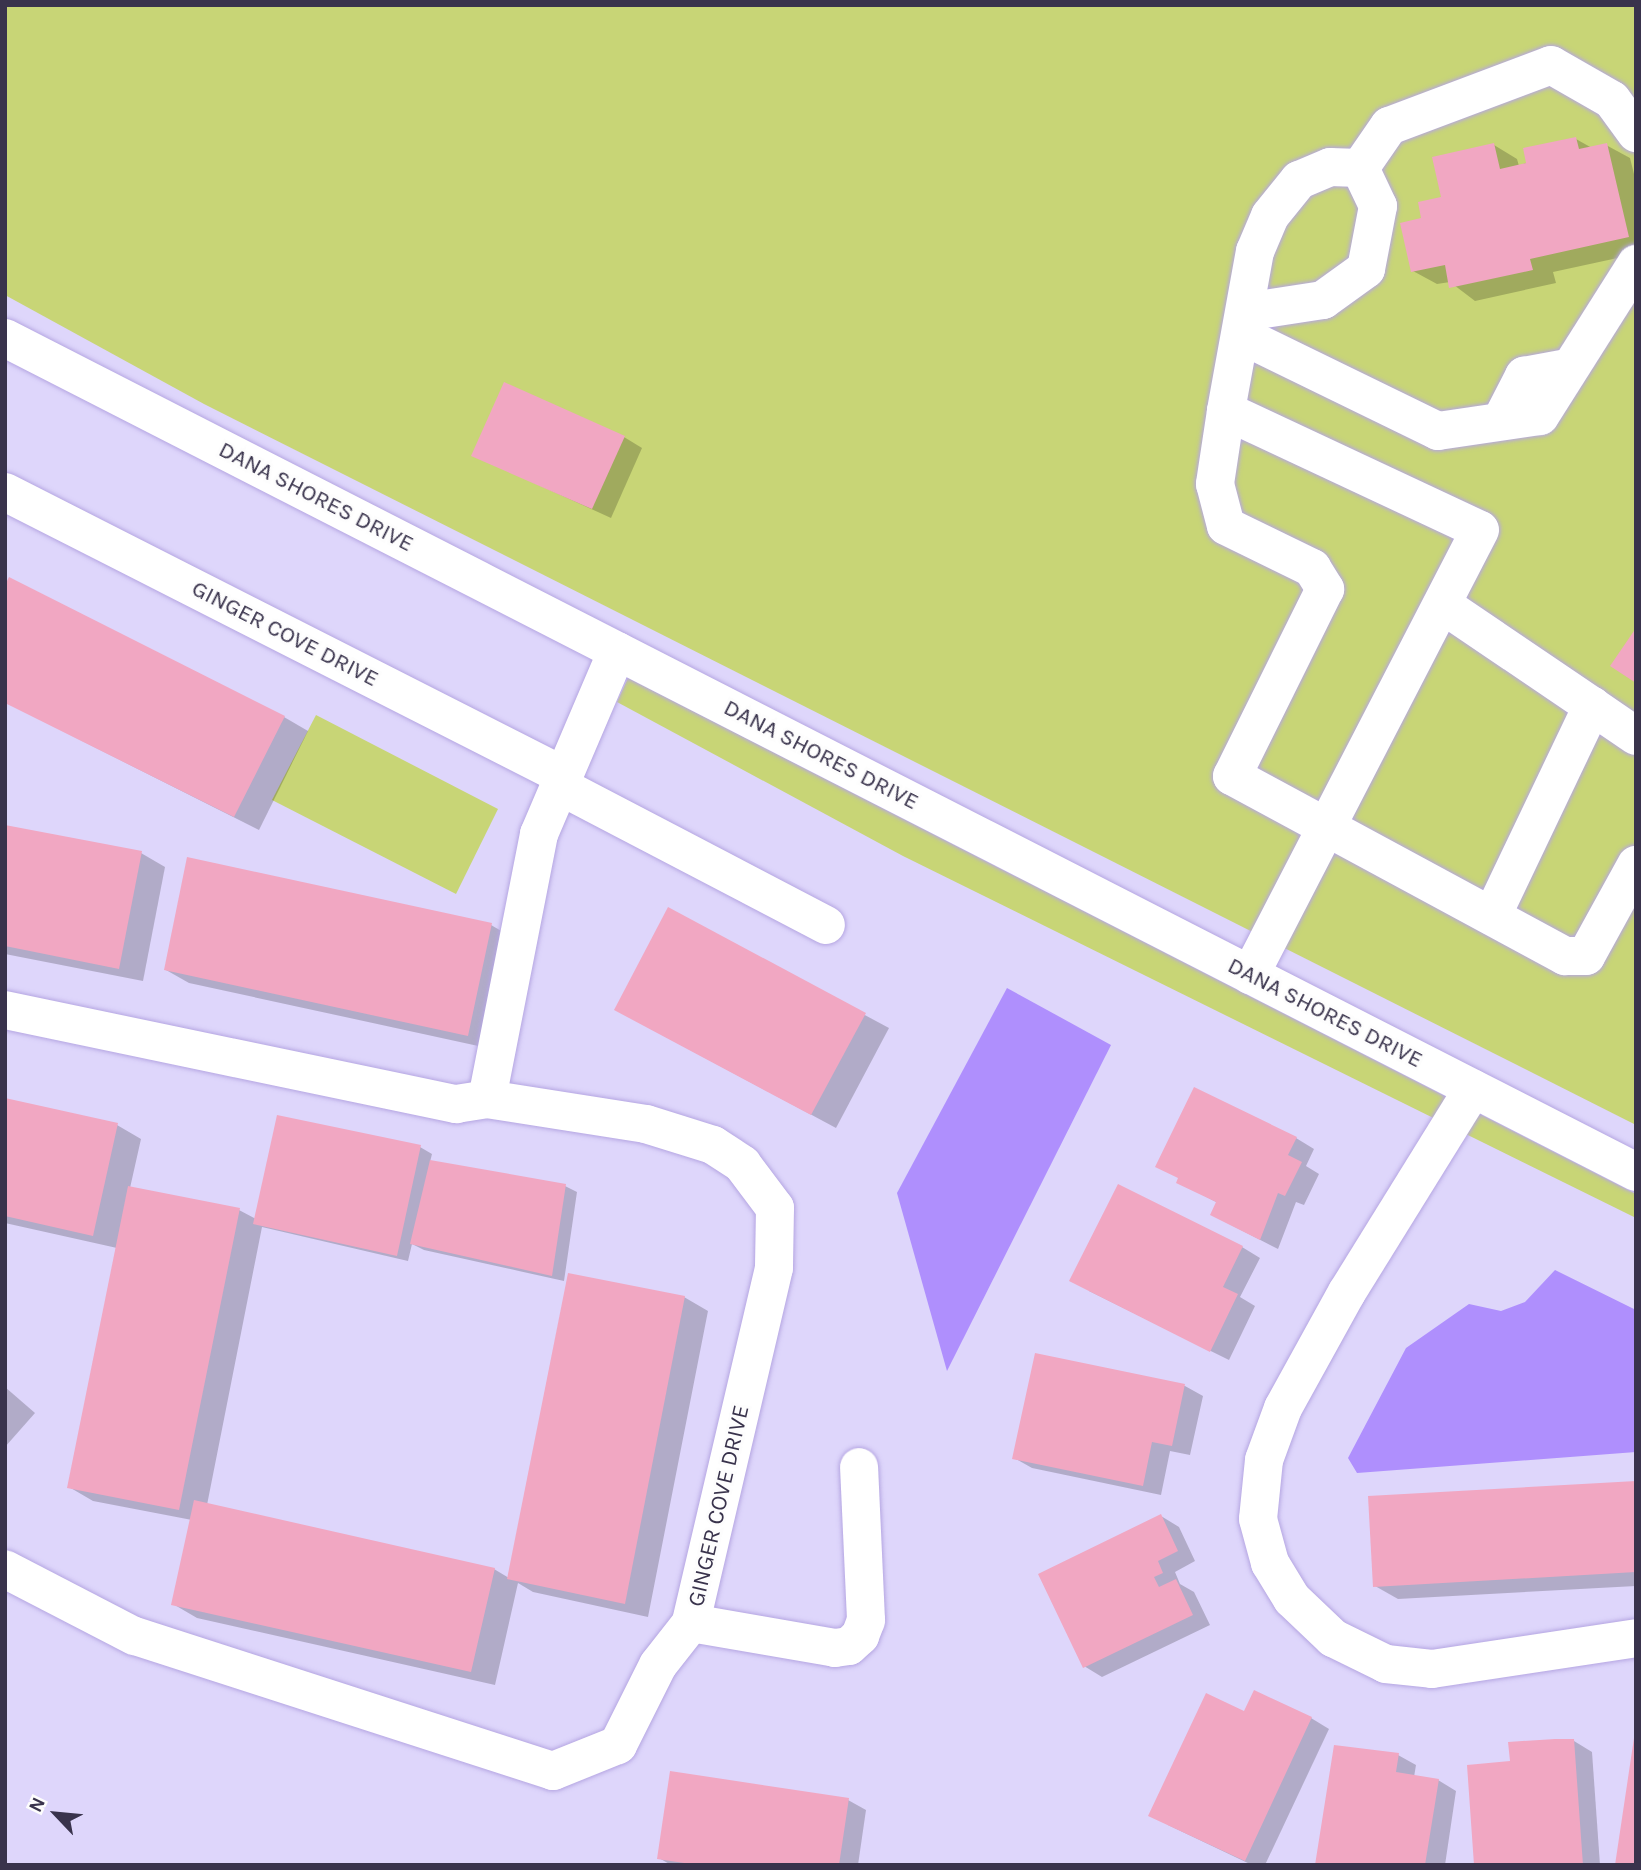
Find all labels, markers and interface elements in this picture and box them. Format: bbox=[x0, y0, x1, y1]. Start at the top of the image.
street label: DANA SHORES DRIVE bbox=[214, 436, 418, 558]
street label: GINGER COVE DRIVE bbox=[187, 575, 383, 693]
street label: DANA SHORES DRIVE bbox=[719, 694, 923, 816]
street label: DANA SHORES DRIVE bbox=[1223, 952, 1427, 1074]
street label: GINGER COVE DRIVE bbox=[682, 1403, 756, 1609]
north arrow bbox=[21, 1779, 91, 1849]
text: N bbox=[24, 1794, 50, 1816]

